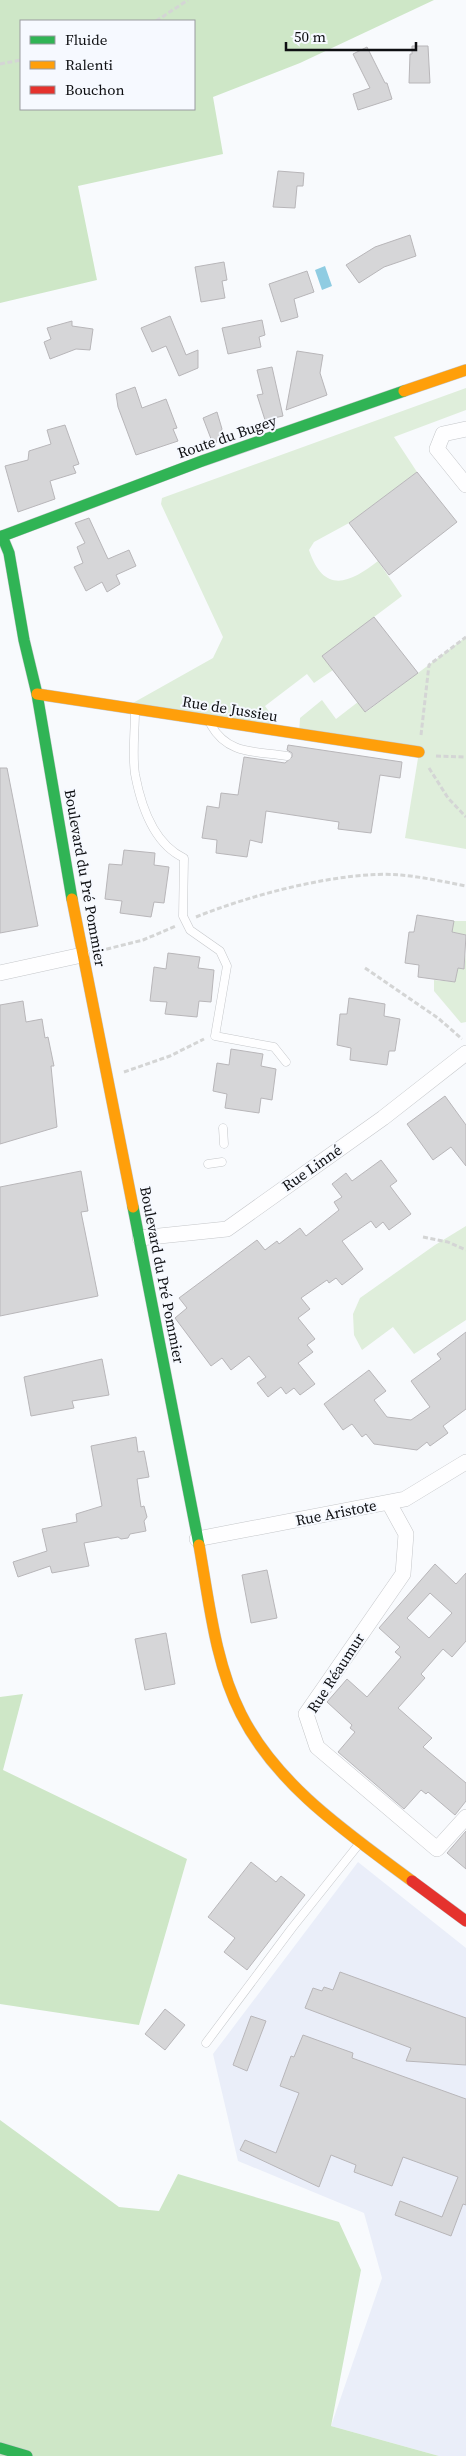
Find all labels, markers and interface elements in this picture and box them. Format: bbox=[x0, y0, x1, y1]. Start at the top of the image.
legend bbox=[20, 20, 195, 110]
scale bar bbox=[286, 20, 416, 52]
text: 50 m bbox=[294, 26, 326, 47]
text: Fluide bbox=[65, 29, 108, 50]
text: Ralenti bbox=[65, 54, 113, 75]
text: Bouchon bbox=[65, 79, 125, 100]
street label: Route du Bugey bbox=[174, 410, 280, 463]
street label: Rue de Jussieu bbox=[181, 691, 280, 726]
street label: Boulevard du Pré Pommier bbox=[60, 787, 112, 969]
street label: Rue Linné bbox=[278, 1139, 346, 1196]
street label: Boulevard du Pré Pommier bbox=[135, 1184, 190, 1366]
street label: Rue Aristote bbox=[294, 1494, 379, 1531]
street label: Rue Réaumur bbox=[302, 1628, 370, 1717]

